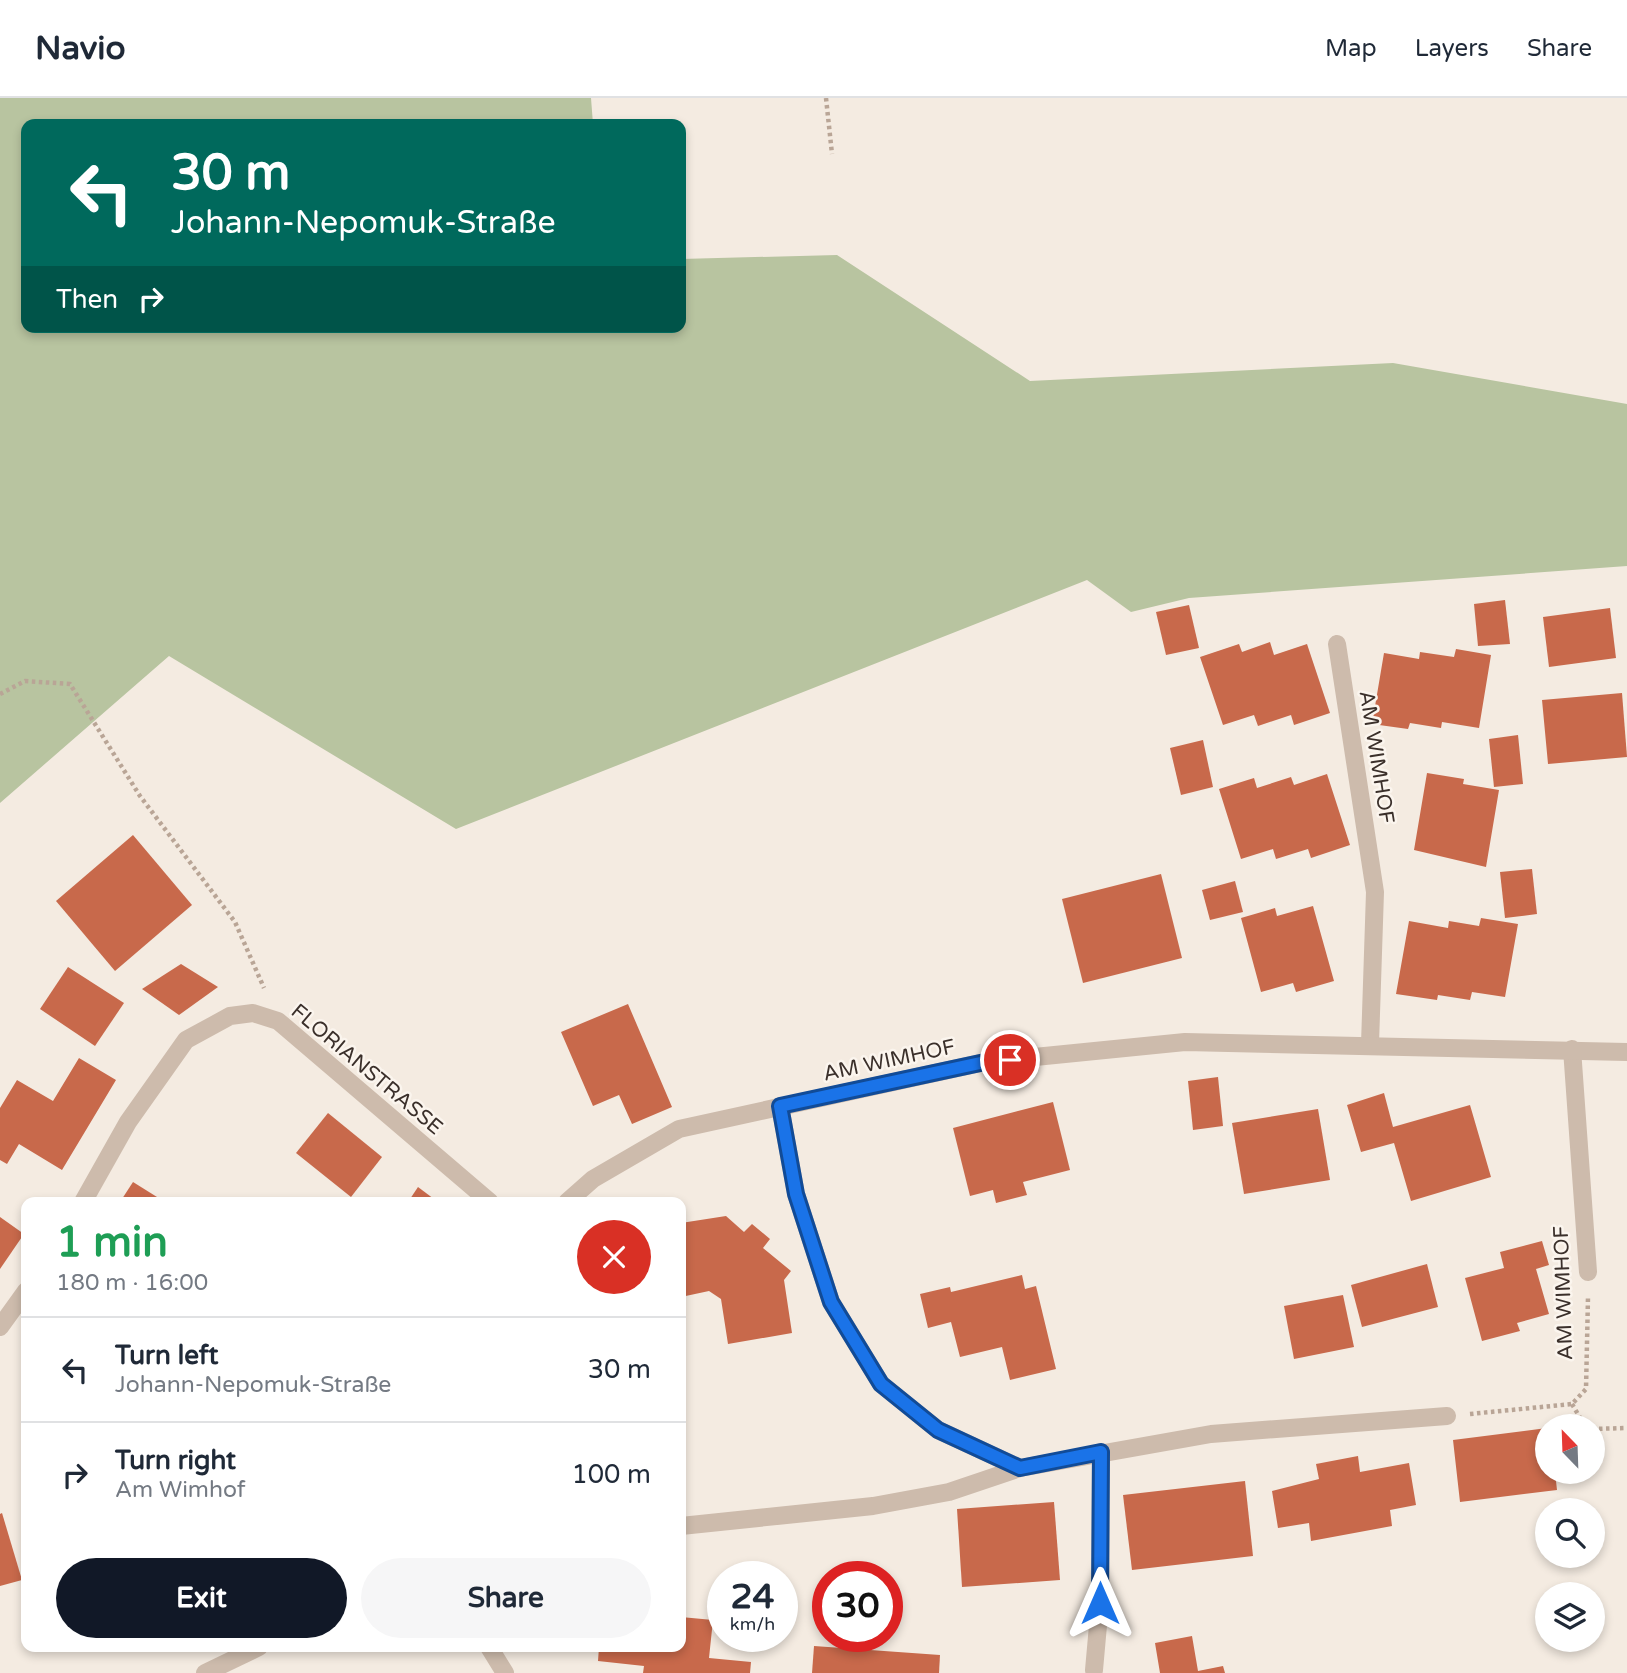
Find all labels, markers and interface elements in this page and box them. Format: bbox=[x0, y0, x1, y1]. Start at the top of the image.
text: Navio bbox=[35, 29, 126, 68]
text: Map bbox=[1325, 34, 1377, 63]
text: Layers bbox=[1415, 34, 1489, 63]
text: Share bbox=[1527, 34, 1592, 63]
text: 30 m bbox=[171, 144, 290, 203]
icon: left bbox=[56, 147, 147, 238]
text: Johann-Nepomuk-Straße bbox=[171, 204, 556, 242]
icon: right bbox=[132, 280, 170, 318]
text: Then bbox=[56, 284, 118, 315]
street label: AM WIMHOF bbox=[1354, 689, 1399, 826]
street label: FLORIANSTRASSE bbox=[286, 999, 448, 1140]
pin bbox=[980, 1030, 1040, 1090]
street label: AM WIMHOF bbox=[821, 1034, 958, 1087]
icon: arrive bbox=[991, 1041, 1029, 1079]
text: 1 min bbox=[56, 1217, 168, 1268]
button: close bbox=[577, 1220, 651, 1294]
street label: AM WIMHOF bbox=[1549, 1225, 1578, 1361]
text: 180 m · 16:00 bbox=[56, 1269, 208, 1297]
text: Turn left bbox=[115, 1340, 218, 1371]
icon: left bbox=[56, 1351, 94, 1389]
text: 30 m bbox=[588, 1354, 651, 1385]
text: Johann-Nepomuk-Straße bbox=[115, 1371, 391, 1399]
north arrow bbox=[1535, 1414, 1605, 1484]
map controls bbox=[1535, 1414, 1605, 1652]
text: Turn right bbox=[115, 1445, 236, 1476]
icon: right bbox=[56, 1456, 94, 1494]
text: 100 m bbox=[571, 1459, 651, 1490]
text: Am Wimhof bbox=[115, 1476, 246, 1504]
button: search bbox=[1535, 1498, 1605, 1568]
button: Exit bbox=[56, 1558, 347, 1638]
button: Share bbox=[361, 1558, 651, 1638]
speed limit sign: 30 bbox=[812, 1561, 903, 1652]
position arrow bbox=[1063, 1566, 1137, 1640]
text: 24 bbox=[731, 1576, 774, 1618]
button: layers bbox=[1535, 1582, 1605, 1652]
text: km/h bbox=[730, 1613, 775, 1635]

